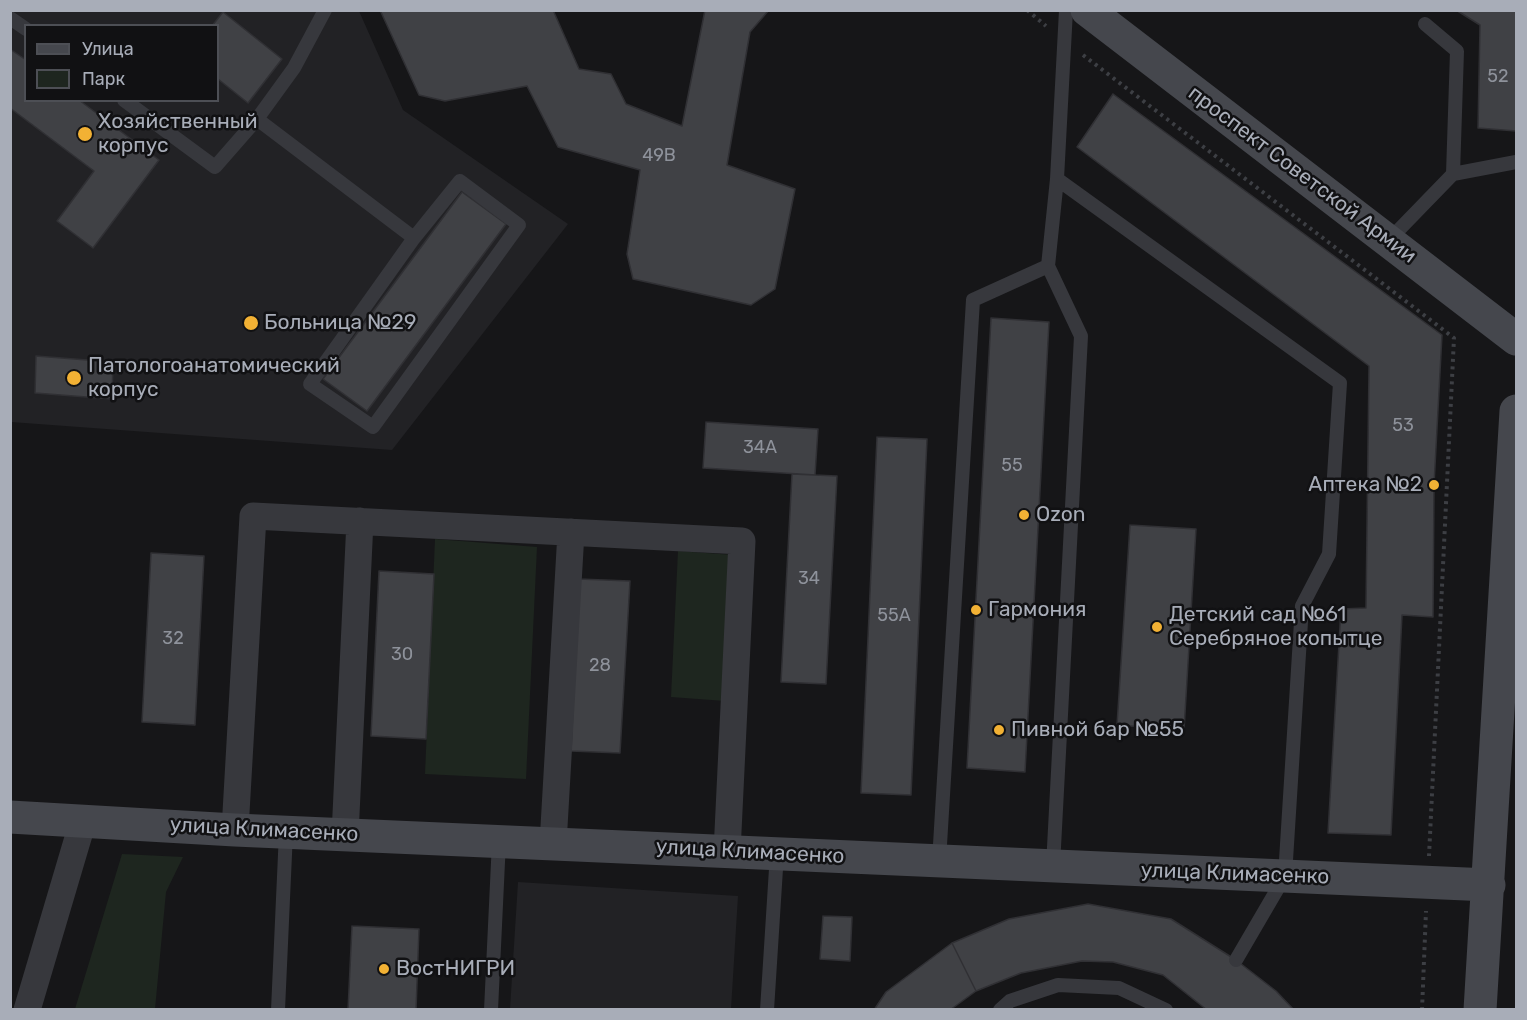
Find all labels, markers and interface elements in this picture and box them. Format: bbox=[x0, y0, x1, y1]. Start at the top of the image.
legend bbox=[24, 24, 219, 102]
text: Улица bbox=[82, 38, 134, 60]
house number: 52 bbox=[1487, 66, 1509, 88]
text: Парк bbox=[82, 68, 125, 90]
street label: проспект Советской Армии bbox=[1183, 81, 1421, 269]
place label: Хозяйственный корпус bbox=[98, 109, 257, 159]
marker: Хозяйственный корпус bbox=[76, 125, 94, 143]
house number: 49В bbox=[642, 145, 676, 167]
place label: Больница №29 bbox=[264, 310, 416, 336]
marker: Больница №29 bbox=[242, 314, 260, 332]
place label: Патологоанатомический корпус bbox=[88, 353, 340, 403]
marker: Патологоанатомический корпус bbox=[65, 369, 83, 387]
house number: 53 bbox=[1392, 415, 1414, 437]
house number: 34А bbox=[743, 437, 777, 459]
house number: 55 bbox=[1001, 455, 1023, 477]
place label: Аптека №2 bbox=[1308, 472, 1422, 498]
marker: Аптека №2 bbox=[1427, 478, 1441, 492]
place label: Ozon bbox=[1036, 502, 1086, 528]
marker: Ozon bbox=[1017, 508, 1031, 522]
house number: 34 bbox=[798, 568, 820, 590]
place label: Гармония bbox=[988, 597, 1086, 623]
place label: Детский сад №61 Серебряное копытце bbox=[1169, 602, 1383, 652]
marker: Гармония bbox=[969, 603, 983, 617]
house number: 55А bbox=[877, 605, 911, 627]
marker: Детский сад №61 Серебряное копытце bbox=[1150, 620, 1164, 634]
house number: 32 bbox=[162, 628, 184, 650]
house number: 30 bbox=[391, 644, 413, 666]
house number: 28 bbox=[589, 655, 611, 677]
place label: Пивной бар №55 bbox=[1011, 717, 1184, 743]
marker: Пивной бар №55 bbox=[992, 723, 1006, 737]
street label: улица Климасенко bbox=[169, 812, 359, 848]
street label: улица Климасенко bbox=[655, 834, 845, 870]
street label: улица Климасенко bbox=[1140, 858, 1330, 890]
place label: ВостНИГРИ bbox=[396, 956, 515, 982]
marker: ВостНИГРИ bbox=[377, 962, 391, 976]

